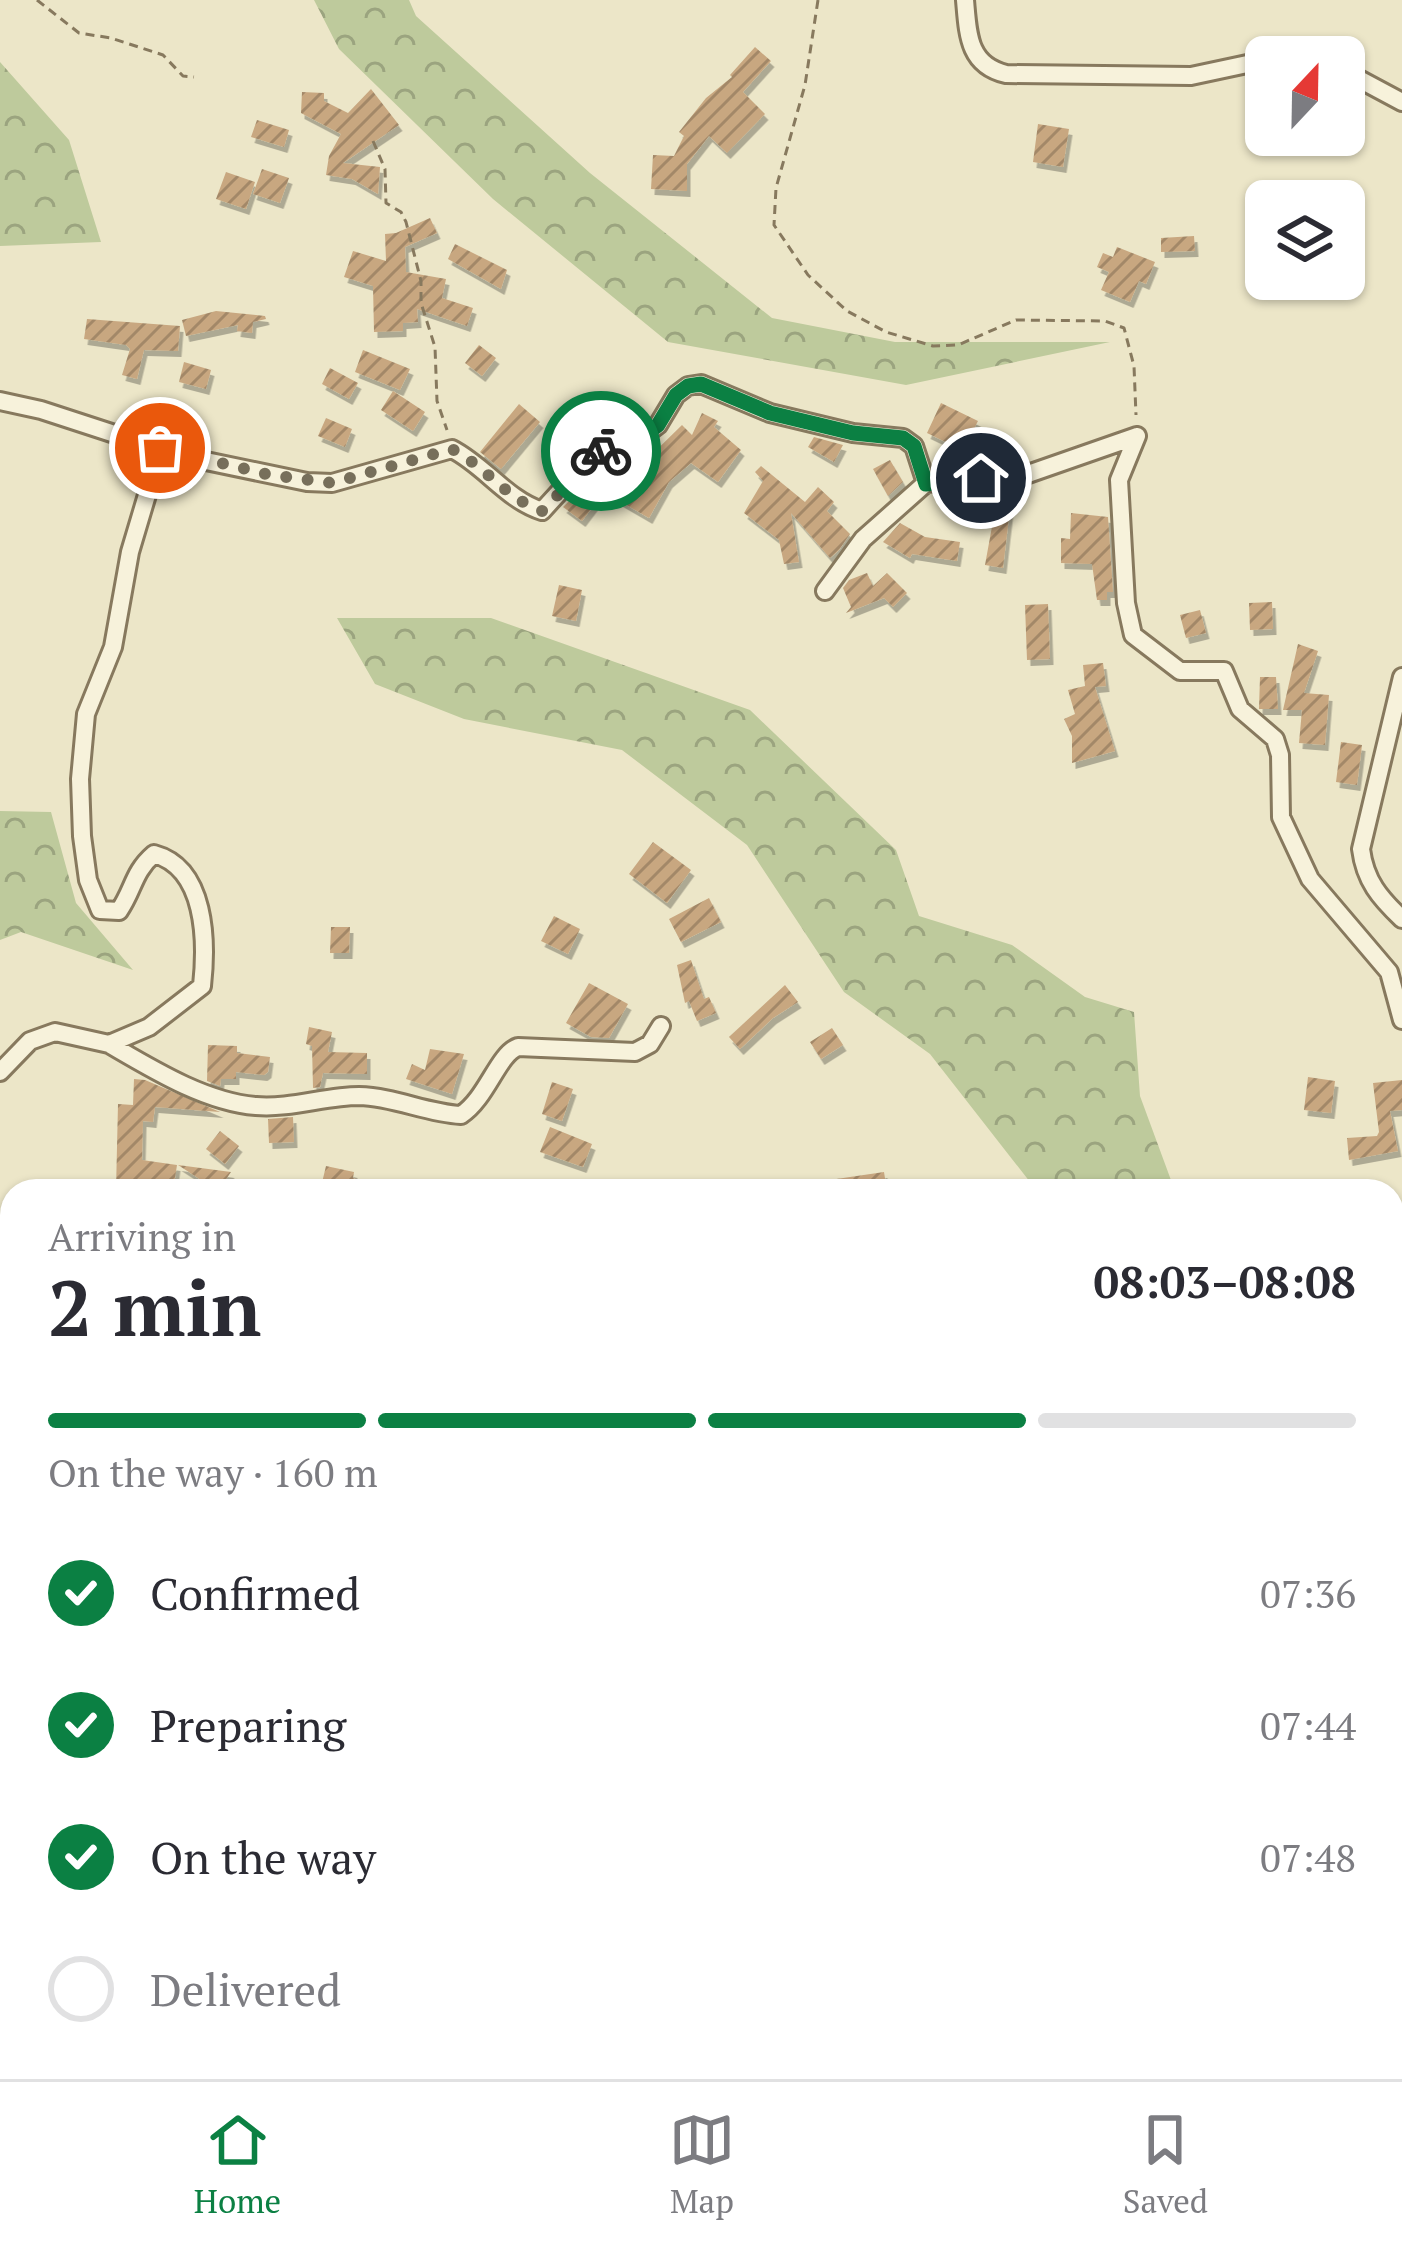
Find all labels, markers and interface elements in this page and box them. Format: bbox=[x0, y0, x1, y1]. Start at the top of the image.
north arrow bbox=[1245, 36, 1365, 156]
map controls bbox=[1245, 36, 1365, 300]
button: layers bbox=[1245, 180, 1365, 300]
courier bbox=[541, 391, 661, 511]
pin bbox=[109, 397, 211, 499]
icon: bag bbox=[127, 415, 193, 481]
icon: bike bbox=[568, 418, 634, 484]
pin bbox=[930, 427, 1032, 529]
icon: home bbox=[948, 445, 1014, 511]
text: Arriving in bbox=[48, 1210, 236, 1262]
text: 08:03–08:08 bbox=[1094, 1251, 1356, 1311]
text: 2 min bbox=[48, 1255, 261, 1358]
text: On the way · 160 m bbox=[48, 1446, 378, 1498]
icon: check bbox=[48, 1560, 114, 1626]
text: Confirmed bbox=[150, 1563, 360, 1623]
text: 07:36 bbox=[1260, 1567, 1356, 1619]
icon: check bbox=[48, 1692, 114, 1758]
text: Preparing bbox=[150, 1695, 346, 1755]
text: 07:44 bbox=[1260, 1699, 1356, 1751]
icon: check bbox=[48, 1824, 114, 1890]
text: On the way bbox=[150, 1827, 376, 1887]
text: 07:48 bbox=[1260, 1831, 1356, 1883]
text: Delivered bbox=[150, 1959, 341, 2019]
tab: Home bbox=[194, 2107, 281, 2222]
tab: Map bbox=[669, 2107, 735, 2222]
tab: Saved bbox=[1123, 2107, 1208, 2222]

